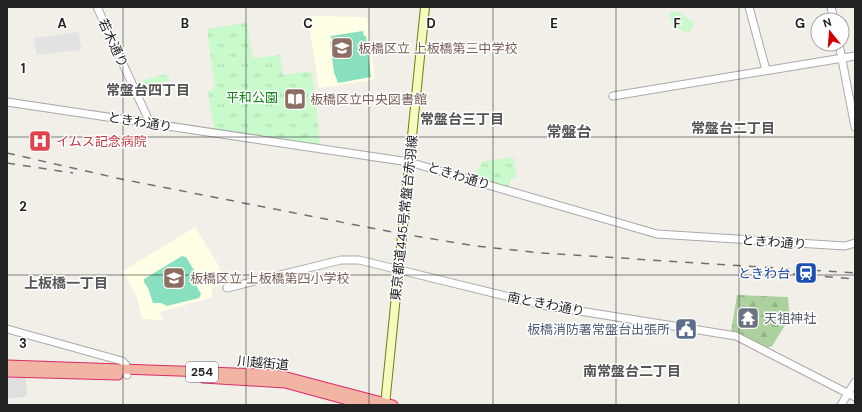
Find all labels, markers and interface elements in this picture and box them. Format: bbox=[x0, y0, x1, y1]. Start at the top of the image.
north arrow bbox=[810, 12, 850, 52]
text: A bbox=[57, 15, 67, 32]
text: B bbox=[181, 15, 189, 32]
text: C bbox=[303, 15, 313, 32]
text: D bbox=[426, 15, 436, 32]
text: E bbox=[550, 15, 558, 32]
text: F bbox=[673, 15, 681, 32]
text: G bbox=[795, 15, 805, 32]
text: N bbox=[821, 15, 833, 30]
street label: 若木通り bbox=[94, 16, 132, 70]
school or university icon: 板橋区立 上板橋第三中学校 bbox=[329, 35, 355, 61]
place label: 板橋区立 上板橋第三中学校 bbox=[358, 40, 517, 57]
text: 1 bbox=[21, 60, 25, 77]
district label: 常盤台四丁目 bbox=[106, 81, 190, 99]
library icon: 板橋区立中央図書館 bbox=[282, 86, 308, 112]
park label: 平和公園 bbox=[226, 89, 278, 106]
place label: 板橋区立中央図書館 bbox=[310, 91, 427, 108]
street label: ときわ通り bbox=[107, 109, 173, 135]
district label: 常盤台三丁目 bbox=[420, 110, 504, 128]
district label: 常盤台二丁目 bbox=[691, 119, 775, 137]
district label: 常盤台 bbox=[546, 122, 592, 142]
hospital icon: イムス記念病院 bbox=[27, 128, 53, 154]
place label: イムス記念病院 bbox=[56, 133, 147, 150]
street label: 東京都道445号常盤台赤羽線 bbox=[387, 134, 421, 302]
street label: ときわ通り bbox=[425, 158, 493, 194]
text: 2 bbox=[19, 198, 27, 215]
street label: ときわ通り bbox=[741, 231, 807, 253]
station icon: ときわ台 bbox=[793, 260, 819, 286]
school or university icon: 板橋区立 上板橋第四小学校 bbox=[161, 265, 187, 291]
place label: ときわ台 bbox=[738, 265, 790, 282]
place label: 板橋区立 上板橋第四小学校 bbox=[190, 270, 349, 287]
district label: 上板橋一丁目 bbox=[24, 274, 108, 292]
street label: 南ときわ通り bbox=[506, 288, 586, 320]
temple icon: 天祖神社 bbox=[735, 305, 761, 331]
place label: 天祖神社 bbox=[764, 310, 816, 327]
public building icon: 板橋消防署常盤台出張所 bbox=[673, 316, 699, 342]
place label: 板橋消防署常盤台出張所 bbox=[527, 321, 670, 338]
text: 3 bbox=[19, 335, 27, 352]
street label: 川越街道 bbox=[236, 352, 290, 374]
road number: 254 bbox=[186, 362, 218, 382]
district label: 南常盤台二丁目 bbox=[583, 362, 681, 380]

